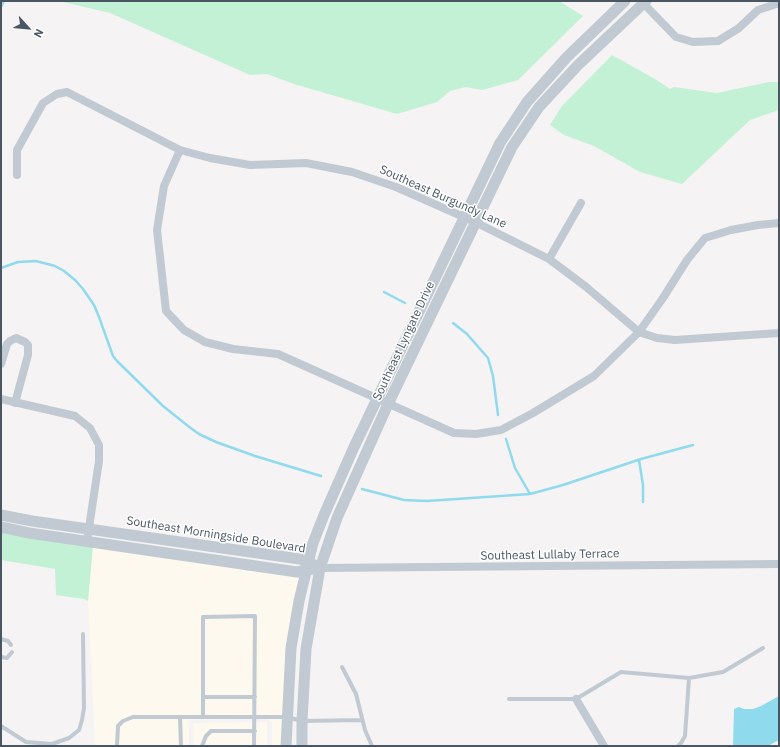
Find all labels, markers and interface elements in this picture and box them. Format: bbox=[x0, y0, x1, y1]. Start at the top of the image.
north arrow bbox=[8, 8, 48, 48]
text: N bbox=[31, 27, 47, 40]
street label: Southeast Burgundy Lane bbox=[377, 162, 509, 232]
street label: Southeast Lyngate Drive bbox=[370, 279, 438, 403]
street label: Southeast Morningside Boulevard bbox=[125, 514, 307, 556]
street label: Southeast Lullaby Terrace bbox=[480, 547, 620, 563]

